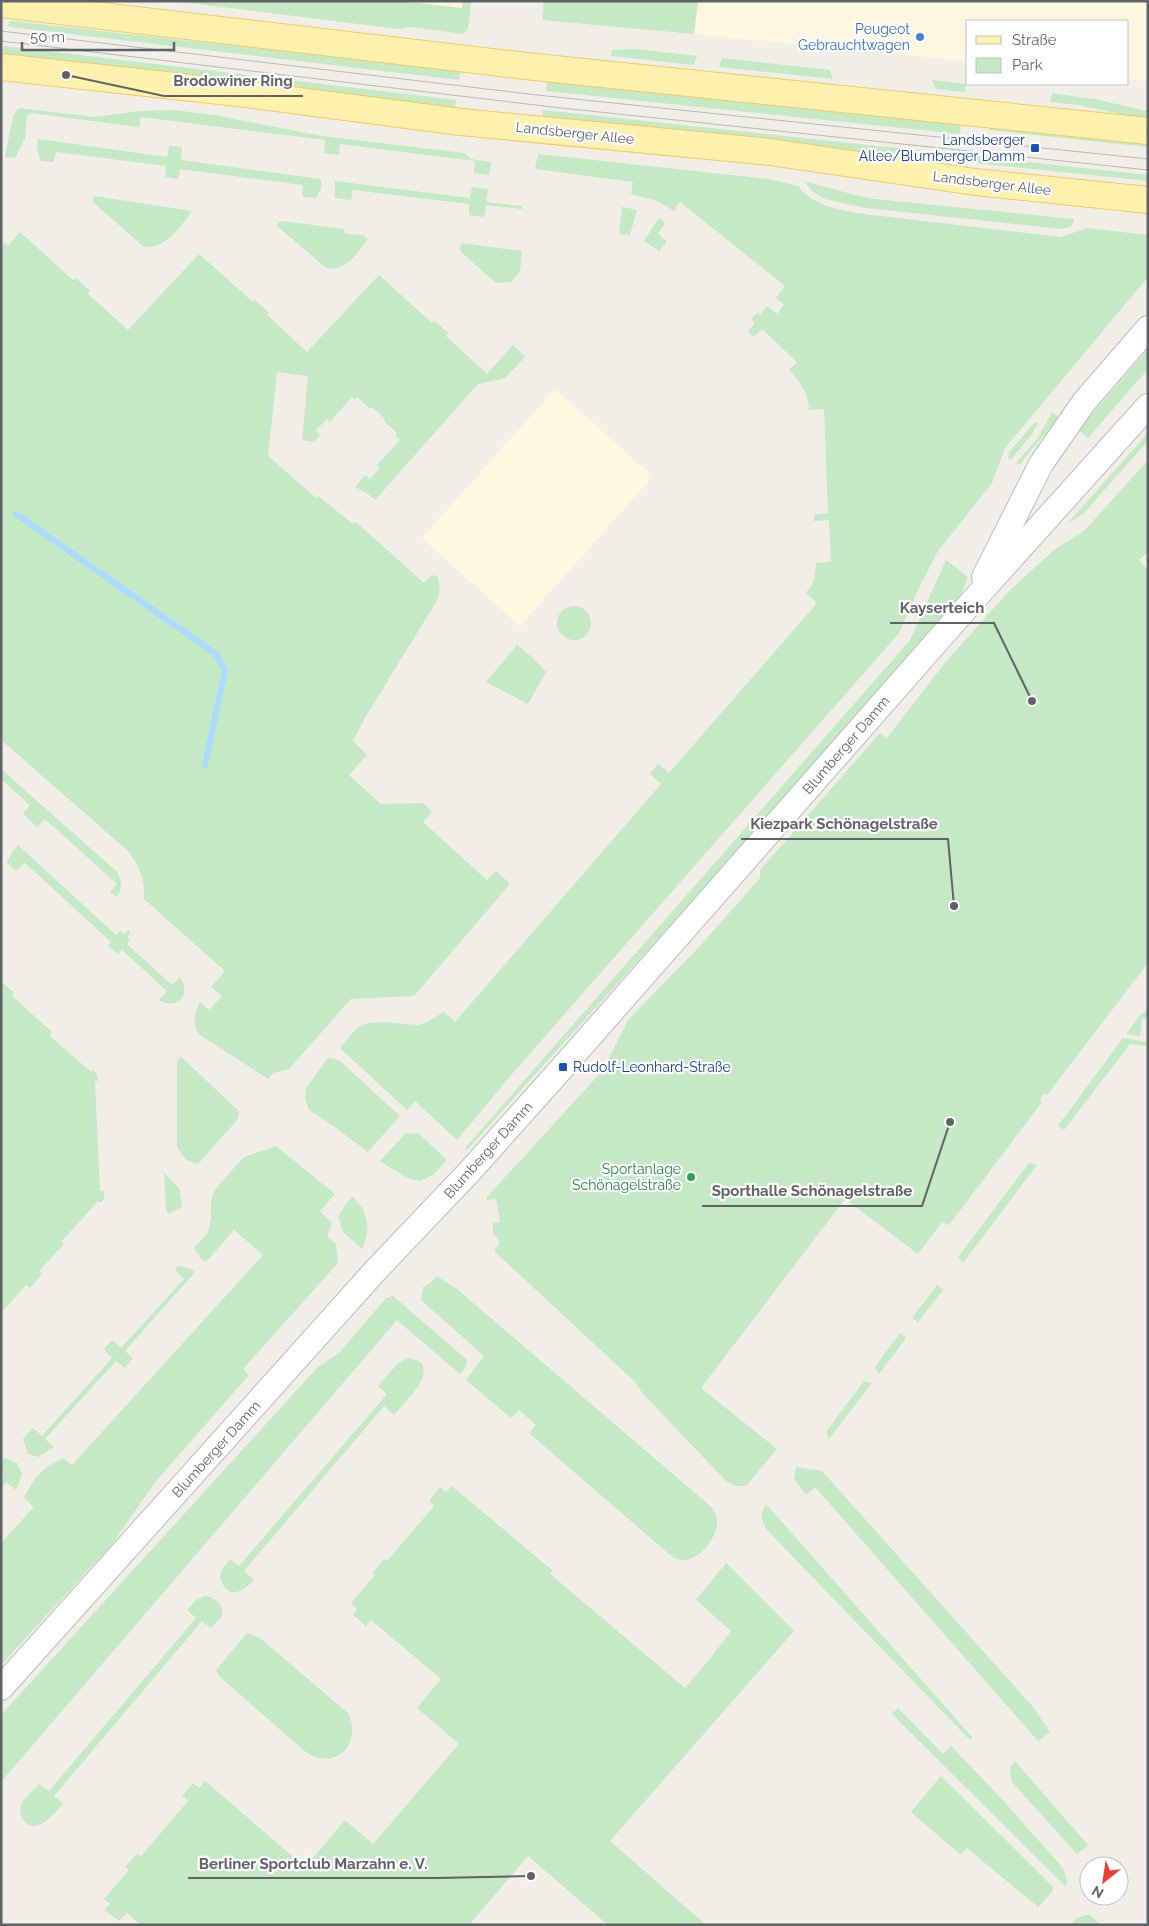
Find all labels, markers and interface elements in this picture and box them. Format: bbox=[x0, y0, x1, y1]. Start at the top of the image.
scale bar bbox=[22, 20, 175, 52]
legend bbox=[966, 20, 1129, 85]
place label: Peugeot Gebrauchtwagen bbox=[798, 21, 910, 53]
text: 50 m bbox=[30, 28, 65, 46]
marker: Peugeot Gebrauchtwagen bbox=[914, 31, 926, 43]
text: Straße bbox=[1012, 31, 1057, 49]
text: Park bbox=[1012, 56, 1043, 74]
callout: Brodowiner Ring bbox=[164, 66, 303, 96]
text: Brodowiner Ring bbox=[173, 72, 293, 90]
street label: Landsberger Allee bbox=[515, 119, 635, 147]
place label: Landsberger Allee/Blumberger Damm bbox=[859, 132, 1025, 164]
marker: Landsberger Allee/Blumberger Damm bbox=[1029, 142, 1041, 154]
street label: Landsberger Allee bbox=[932, 168, 1052, 198]
callout: Kayserteich bbox=[890, 593, 994, 623]
text: Kayserteich bbox=[900, 599, 984, 617]
street label: Blumberger Damm bbox=[799, 693, 893, 797]
callout: Kiezpark Schönagelstraße bbox=[741, 809, 948, 839]
text: Kiezpark Schönagelstraße bbox=[750, 815, 938, 833]
place label: Rudolf-Leonhard-Straße bbox=[573, 1059, 731, 1075]
marker: Rudolf-Leonhard-Straße bbox=[557, 1061, 569, 1073]
street label: Blumberger Damm bbox=[440, 1098, 536, 1202]
place label: Sportanlage Schönagelstraße bbox=[572, 1161, 681, 1193]
marker: Sportanlage Schönagelstraße bbox=[685, 1171, 697, 1183]
callout: Sporthalle Schönagelstraße bbox=[702, 1176, 922, 1206]
text: Sporthalle Schönagelstraße bbox=[712, 1182, 912, 1200]
street label: Blumberger Damm bbox=[168, 1397, 264, 1501]
callout: Berliner Sportclub Marzahn e. V. bbox=[188, 1848, 437, 1878]
text: Berliner Sportclub Marzahn e. V. bbox=[199, 1855, 427, 1873]
north arrow bbox=[1079, 1856, 1129, 1906]
text: N bbox=[1089, 1883, 1106, 1902]

